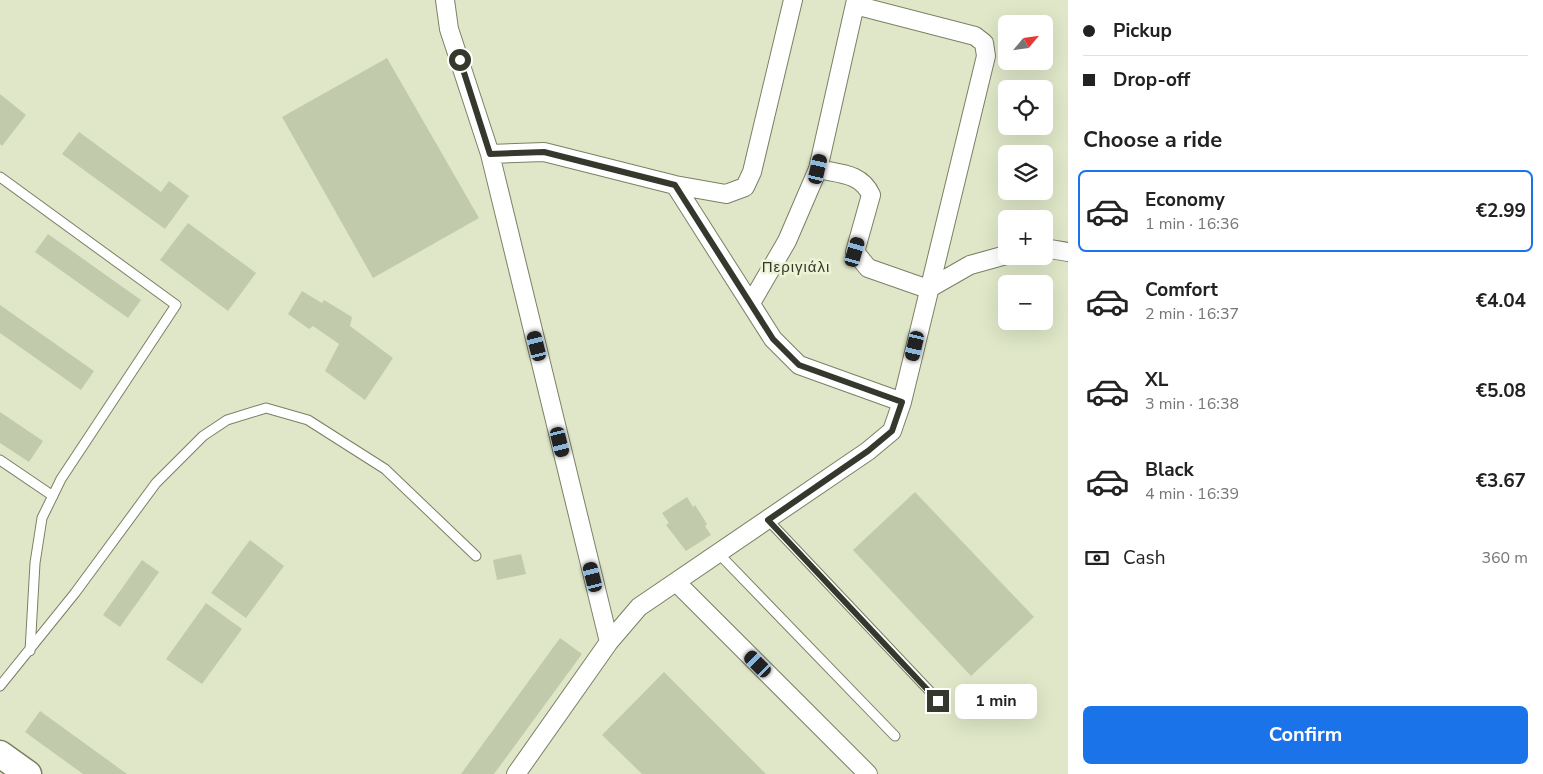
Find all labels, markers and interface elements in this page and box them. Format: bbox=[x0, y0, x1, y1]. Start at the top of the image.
north arrow bbox=[998, 15, 1052, 70]
map controls bbox=[998, 15, 1053, 330]
text: Pickup bbox=[1113, 18, 1172, 44]
route start bbox=[449, 49, 471, 71]
text: Drop-off bbox=[1113, 67, 1190, 93]
button: locate bbox=[998, 80, 1053, 135]
text: Choose a ride bbox=[1083, 125, 1222, 155]
button: layers bbox=[998, 145, 1053, 200]
car bbox=[807, 153, 828, 185]
text: Economy bbox=[1145, 187, 1225, 213]
icon: car bbox=[1085, 189, 1130, 234]
text: €2.99 bbox=[1476, 198, 1526, 224]
button: + bbox=[998, 210, 1053, 265]
text: 1 min · 16:36 bbox=[1145, 213, 1239, 235]
car bbox=[843, 236, 866, 268]
district label: Περιγιάλι bbox=[762, 257, 830, 277]
button: − bbox=[998, 275, 1053, 330]
text: Comfort bbox=[1145, 277, 1218, 303]
icon: car bbox=[1085, 279, 1130, 324]
text: €4.04 bbox=[1476, 288, 1526, 314]
text: 2 min · 16:37 bbox=[1145, 303, 1239, 325]
car bbox=[526, 330, 547, 362]
car bbox=[904, 330, 925, 362]
text: XL bbox=[1145, 367, 1168, 393]
icon: car bbox=[1085, 369, 1130, 414]
text: €5.08 bbox=[1476, 378, 1526, 404]
text: 3 min · 16:38 bbox=[1145, 393, 1239, 415]
car bbox=[549, 426, 570, 458]
text: Black bbox=[1145, 457, 1194, 483]
icon: car bbox=[1085, 459, 1130, 504]
text: €3.67 bbox=[1476, 468, 1526, 494]
text: 4 min · 16:39 bbox=[1145, 483, 1239, 505]
icon: cash bbox=[1083, 544, 1111, 572]
text: Cash bbox=[1123, 545, 1165, 571]
text: 360 m bbox=[1481, 547, 1528, 569]
car bbox=[582, 561, 603, 593]
car bbox=[742, 648, 773, 680]
callout: 1 min bbox=[956, 684, 1038, 718]
route end bbox=[927, 690, 949, 712]
text: 1 min bbox=[975, 690, 1017, 712]
button: Confirm bbox=[1083, 706, 1528, 764]

